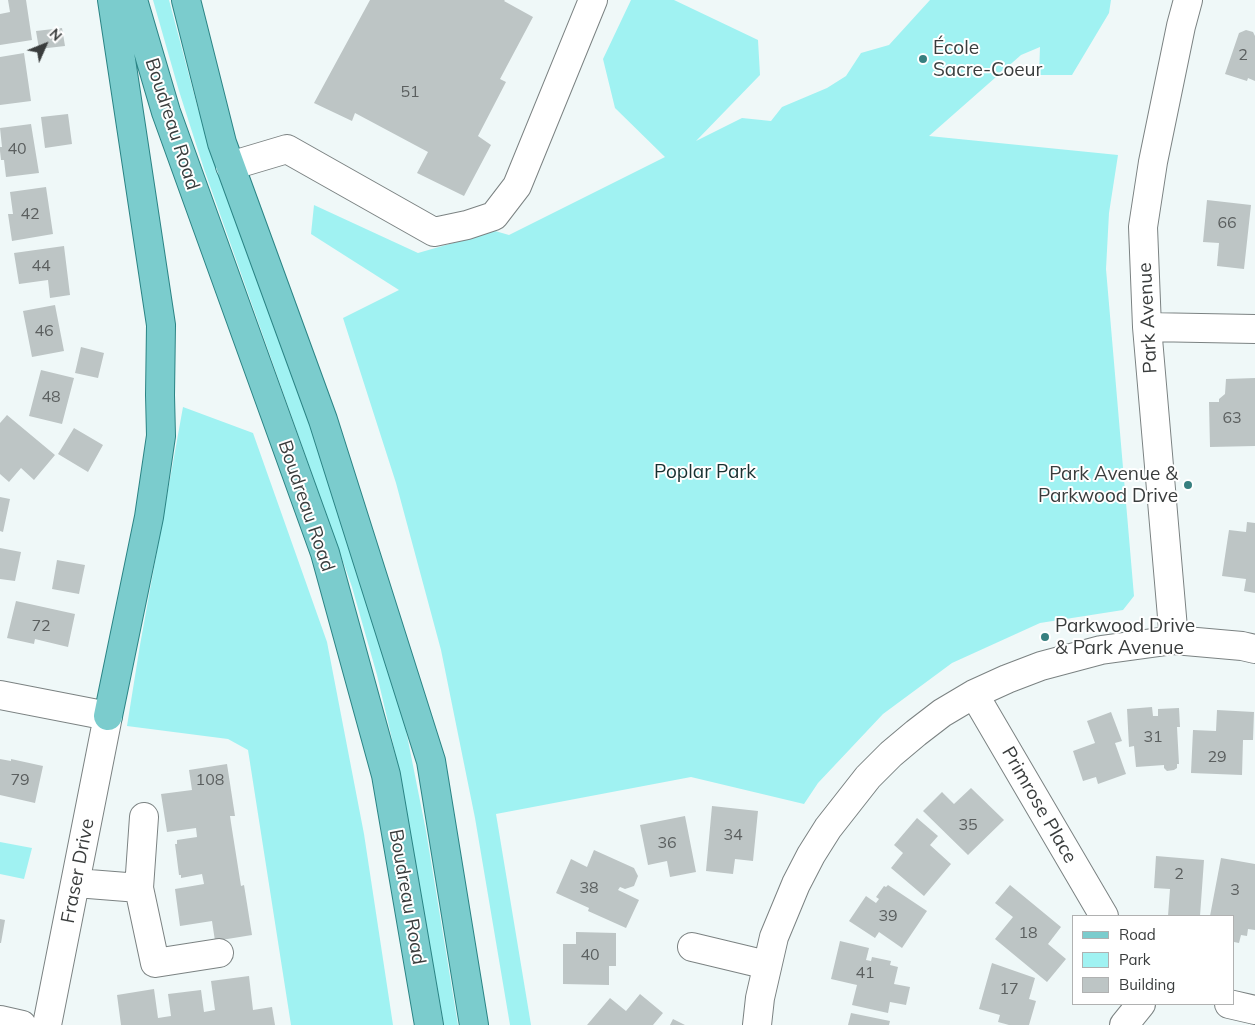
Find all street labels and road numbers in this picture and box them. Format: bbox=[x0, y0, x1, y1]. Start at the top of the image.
street label: Boudreau Road bbox=[140, 55, 204, 193]
street label: Park Avenue bbox=[1134, 262, 1162, 374]
street label: Boudreau Road bbox=[273, 437, 339, 575]
street label: Primrose Place bbox=[997, 743, 1081, 867]
street label: Fraser Drive bbox=[57, 817, 99, 925]
street label: Boudreau Road bbox=[384, 827, 430, 967]

